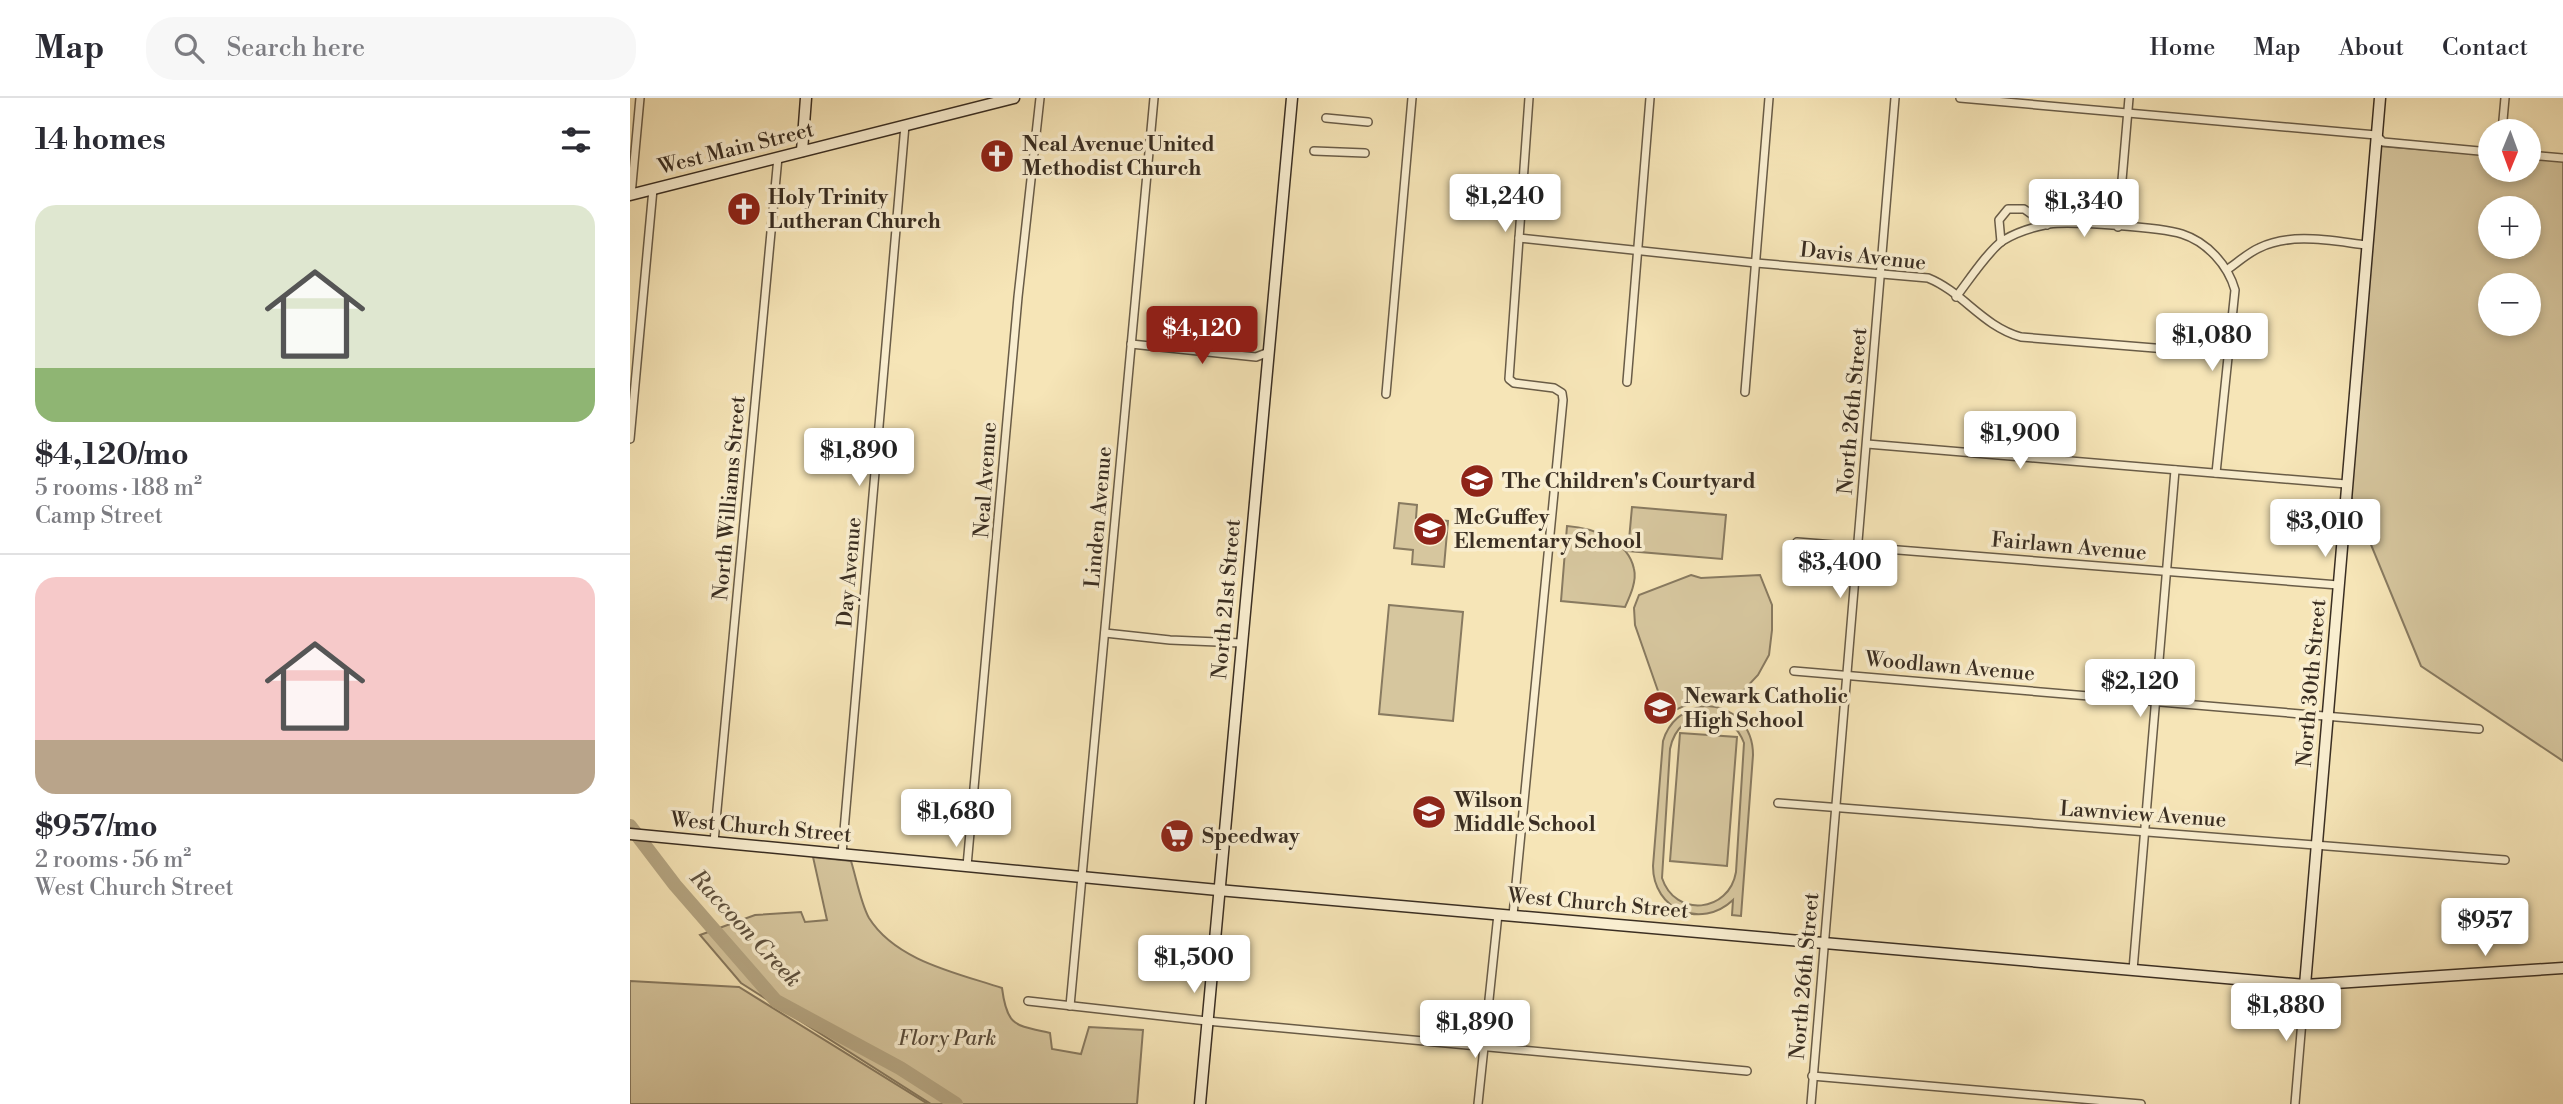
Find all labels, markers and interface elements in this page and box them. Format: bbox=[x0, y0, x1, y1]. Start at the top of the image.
search box bbox=[146, 17, 636, 80]
text: Map bbox=[35, 28, 104, 69]
icon: search bbox=[170, 29, 208, 67]
text: Search here bbox=[226, 32, 365, 64]
text: Home bbox=[2150, 33, 2215, 63]
text: Map bbox=[2253, 33, 2301, 63]
text: About bbox=[2339, 33, 2404, 63]
text: Contact bbox=[2442, 33, 2528, 63]
street label: West Main Street bbox=[655, 117, 817, 181]
north arrow bbox=[2478, 119, 2541, 182]
map controls bbox=[2478, 119, 2541, 336]
text: 14 homes bbox=[35, 121, 166, 159]
icon: filters bbox=[557, 121, 595, 159]
place label: Neal Avenue United Methodist Church bbox=[1022, 132, 1215, 182]
church icon: Neal Avenue United Methodist Church bbox=[978, 137, 1016, 175]
pin: $1,240 bbox=[1448, 174, 1562, 234]
pin: $1,340 bbox=[2027, 180, 2141, 239]
text: $1,240 bbox=[1466, 183, 1544, 211]
place label: Holy Trinity Lutheran Church bbox=[768, 185, 941, 235]
text: $1,340 bbox=[2045, 188, 2123, 216]
church icon: Holy Trinity Lutheran Church bbox=[725, 190, 763, 228]
button: + bbox=[2478, 196, 2541, 259]
street label: Davis Avenue bbox=[1798, 237, 1927, 277]
icon: home bbox=[252, 251, 378, 377]
button: − bbox=[2478, 273, 2541, 336]
pin: $4,120 bbox=[1145, 306, 1259, 366]
pin: $1,080 bbox=[2155, 314, 2269, 373]
text: $4,120 bbox=[1162, 315, 1242, 343]
text: $1,080 bbox=[2172, 322, 2252, 350]
street label: North 26th Street bbox=[1833, 326, 1873, 496]
street label: North Williams Street bbox=[708, 394, 752, 602]
pin: $1,900 bbox=[1963, 412, 2077, 471]
text: $1,900 bbox=[1980, 420, 2060, 448]
street label: Neal Avenue bbox=[969, 421, 1003, 539]
pin: $1,890 bbox=[802, 428, 916, 488]
text: $4,120/mo bbox=[35, 436, 189, 474]
text: $1,890 bbox=[820, 437, 898, 465]
street label: Linden Avenue bbox=[1080, 445, 1118, 589]
school or university icon: The Children's Courtyard bbox=[1458, 462, 1496, 500]
place label: The Children's Courtyard bbox=[1502, 469, 1756, 495]
text: 5 rooms · 188 m² bbox=[35, 474, 202, 502]
pin: $3,010 bbox=[2268, 500, 2382, 559]
text: Camp Street bbox=[35, 502, 163, 530]
place label: McGuffey Elementary School bbox=[1454, 505, 1642, 555]
text: $3,010 bbox=[2286, 508, 2364, 536]
school or university icon: McGuffey Elementary School bbox=[1411, 510, 1449, 548]
street label: Day Avenue bbox=[832, 516, 868, 628]
street label: North 21st Street bbox=[1207, 517, 1247, 680]
street label: Fairlawn Avenue bbox=[1990, 527, 2148, 567]
pin: $3,400 bbox=[1783, 540, 1897, 600]
text: $3,400 bbox=[1798, 549, 1882, 577]
street label: North 30th Street bbox=[2292, 597, 2332, 768]
icon: home bbox=[252, 623, 378, 749]
street label: Woodlawn Avenue bbox=[1863, 647, 2036, 687]
pin: $2,120 bbox=[2083, 660, 2197, 719]
text: $2,120 bbox=[2101, 668, 2179, 696]
place label: Newark Catholic High School bbox=[1684, 684, 1848, 734]
school or university icon: Newark Catholic High School bbox=[1641, 689, 1679, 727]
place label: Wilson Middle School bbox=[1453, 788, 1596, 838]
pin: $1,680 bbox=[899, 790, 1013, 849]
school or university icon: Wilson Middle School bbox=[1410, 793, 1448, 831]
street label: Lawnview Avenue bbox=[2059, 796, 2227, 834]
text: $1,680 bbox=[917, 798, 995, 826]
street label: West Church Street bbox=[668, 807, 853, 849]
text: $957/mo bbox=[35, 808, 158, 846]
supermarket icon: Speedway bbox=[1158, 817, 1196, 855]
place label: Speedway bbox=[1202, 824, 1300, 850]
text: 2 rooms · 56 m² bbox=[35, 846, 191, 874]
water label: Raccoon Creek bbox=[683, 863, 807, 993]
text: West Church Street bbox=[35, 874, 234, 902]
street label: West Church Street bbox=[1505, 883, 1690, 925]
street label: North 26th Street bbox=[1785, 891, 1825, 1061]
pin: $957 bbox=[2444, 898, 2526, 958]
text: $957 bbox=[2457, 907, 2513, 935]
pin: $1,500 bbox=[1137, 936, 1251, 995]
text: $1,500 bbox=[1154, 944, 1234, 972]
pin: $1,880 bbox=[2229, 984, 2343, 1043]
text: $1,880 bbox=[2247, 992, 2325, 1020]
pin: $1,890 bbox=[1418, 1000, 1532, 1060]
text: $1,890 bbox=[1436, 1009, 1514, 1037]
park label: Flory Park bbox=[898, 1026, 996, 1052]

